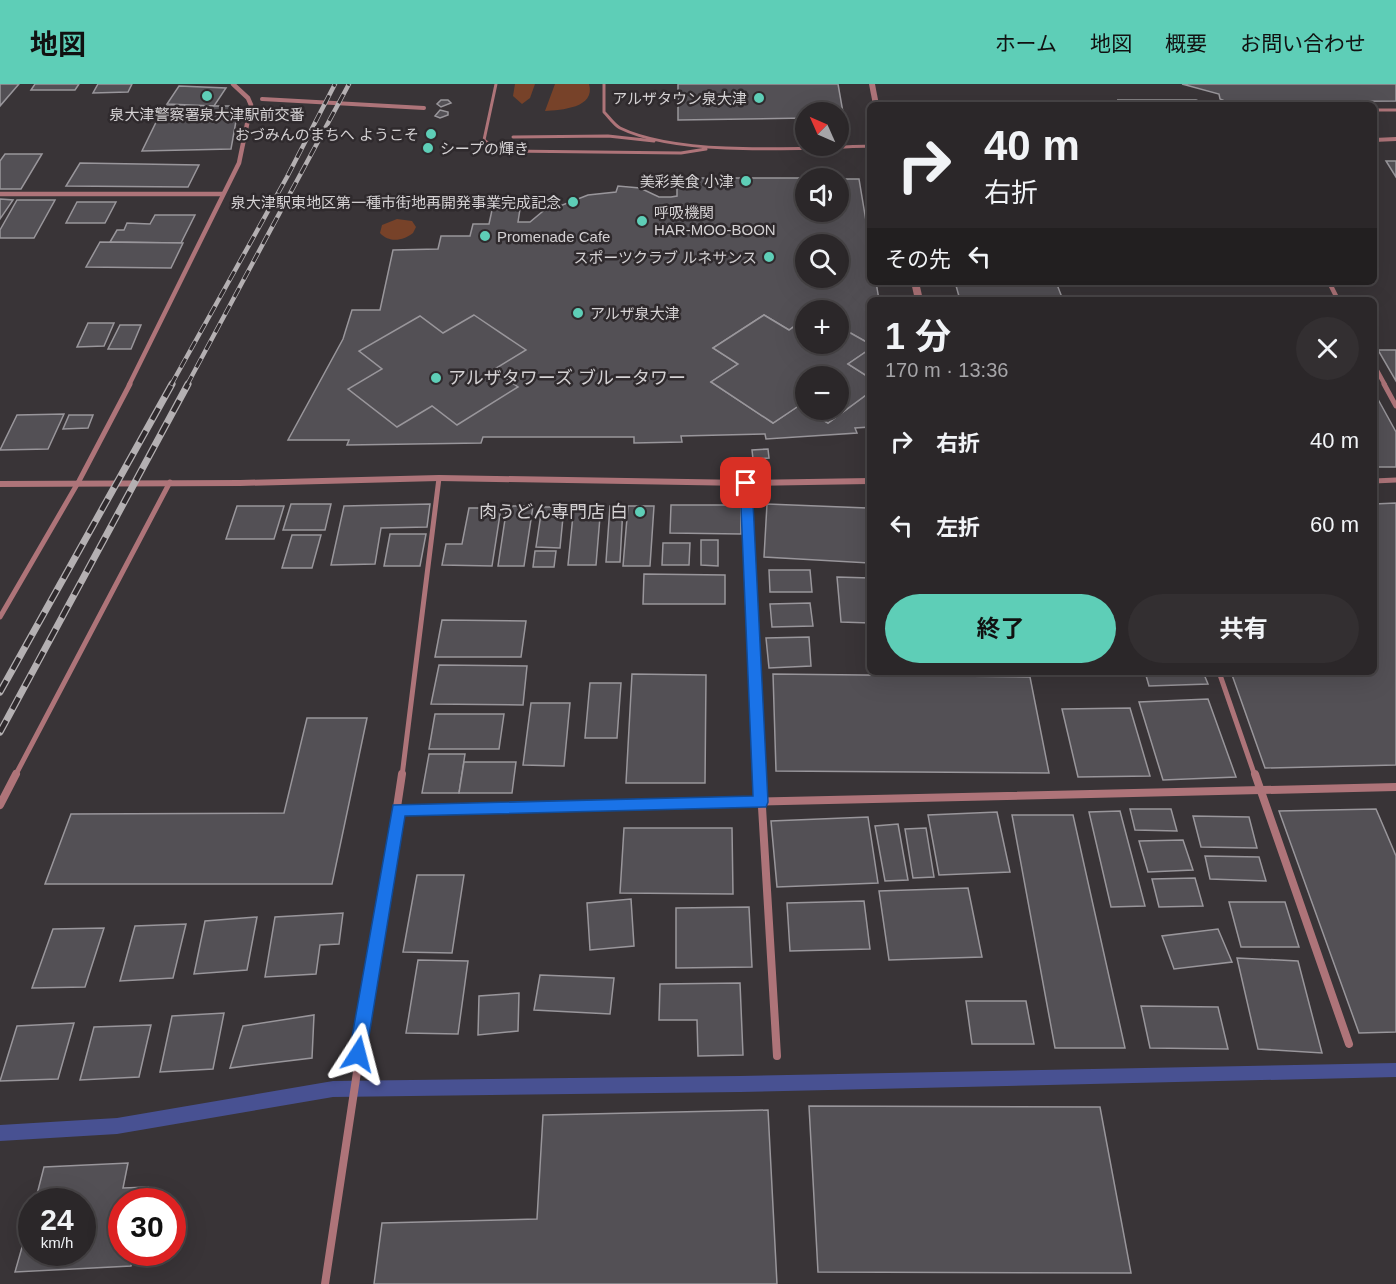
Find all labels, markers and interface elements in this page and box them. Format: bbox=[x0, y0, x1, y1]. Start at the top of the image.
text: 地図 bbox=[30, 29, 86, 60]
text: ホーム bbox=[995, 32, 1057, 55]
text: 地図 bbox=[1090, 32, 1132, 55]
text: 概要 bbox=[1165, 32, 1207, 55]
text: お問い合わせ bbox=[1240, 32, 1366, 55]
marker: 泉大津警察署泉大津駅前交番 bbox=[200, 89, 214, 103]
place label: アルザタウン泉大津 bbox=[612, 90, 747, 107]
marker: アルザタウン泉大津 bbox=[752, 91, 766, 105]
north arrow bbox=[795, 102, 849, 156]
map controls bbox=[795, 102, 849, 420]
place label: 泉大津警察署泉大津駅前交番 bbox=[109, 106, 305, 123]
text: 40 m bbox=[984, 122, 1080, 169]
place label: おづみんのまちへ ようこそ bbox=[235, 126, 419, 143]
icon: right bbox=[885, 126, 963, 204]
marker: おづみんのまちへ ようこそ bbox=[424, 127, 438, 141]
place label: シープの輝き bbox=[440, 140, 529, 157]
marker: シープの輝き bbox=[421, 141, 435, 155]
button: sound bbox=[795, 168, 849, 222]
place label: 美彩美食 小津 bbox=[640, 173, 734, 190]
marker: 美彩美食 小津 bbox=[739, 174, 753, 188]
text: 右折 bbox=[984, 178, 1038, 208]
place label: 泉大津駅東地区第一種市街地再開発事業完成記念 bbox=[231, 194, 561, 211]
marker: 泉大津駅東地区第一種市街地再開発事業完成記念 bbox=[566, 195, 580, 209]
place label: 呼吸機関 HAR-MOO-BOON bbox=[654, 204, 776, 238]
marker: 呼吸機関 HAR-MOO-BOON bbox=[635, 214, 649, 228]
place label: Promenade Cafe bbox=[497, 228, 610, 245]
marker: Promenade Cafe bbox=[478, 229, 492, 243]
button: search bbox=[795, 234, 849, 288]
icon: left bbox=[963, 240, 996, 273]
text: その先 bbox=[885, 247, 951, 272]
place label: スポーツクラブ ルネサンス bbox=[573, 249, 757, 266]
marker: スポーツクラブ ルネサンス bbox=[762, 250, 776, 264]
button: + bbox=[795, 300, 849, 354]
place label: アルザ泉大津 bbox=[590, 305, 680, 322]
marker: アルザ泉大津 bbox=[571, 306, 585, 320]
text: 1 分 bbox=[885, 316, 951, 357]
button: close bbox=[1296, 317, 1359, 380]
text: 170 m · 13:36 bbox=[885, 359, 1008, 381]
button: − bbox=[795, 366, 849, 420]
place label: アルザタワーズ ブルータワー bbox=[448, 368, 686, 388]
marker: アルザタワーズ ブルータワー bbox=[429, 371, 443, 385]
icon: right bbox=[885, 425, 918, 458]
text: 40 m bbox=[1310, 428, 1359, 453]
text: 右折 bbox=[936, 431, 980, 456]
pin bbox=[720, 457, 771, 508]
icon: arrive bbox=[729, 466, 762, 499]
place label: 肉うどん専門店 白 bbox=[479, 502, 628, 522]
marker: 肉うどん専門店 白 bbox=[633, 505, 647, 519]
icon: left bbox=[885, 509, 918, 542]
text: 60 m bbox=[1310, 512, 1359, 537]
text: 左折 bbox=[936, 515, 980, 540]
button: 終了 bbox=[885, 594, 1116, 663]
button: 共有 bbox=[1128, 594, 1359, 663]
position arrow bbox=[326, 1022, 390, 1086]
speed limit sign: 30 bbox=[108, 1188, 186, 1266]
text: 24 bbox=[40, 1203, 74, 1236]
text: km/h bbox=[41, 1234, 73, 1251]

